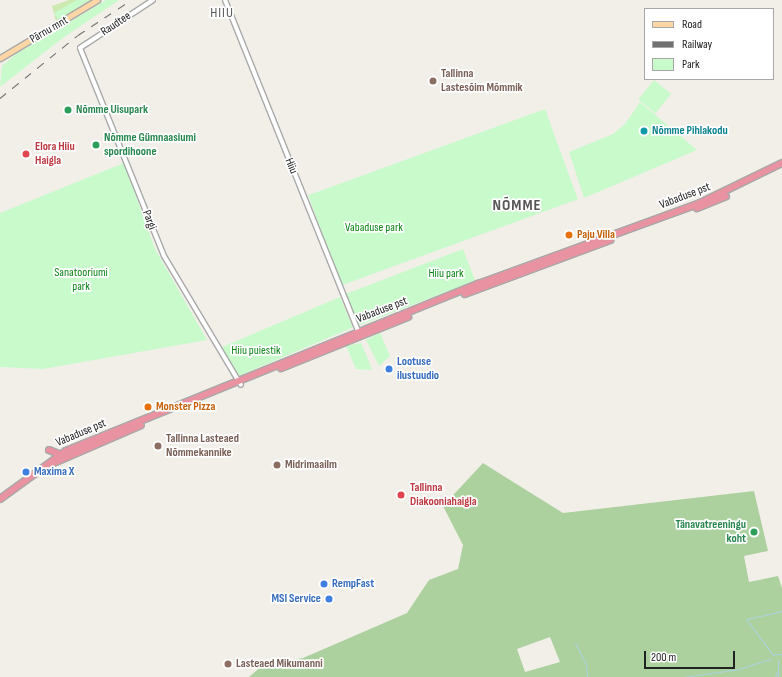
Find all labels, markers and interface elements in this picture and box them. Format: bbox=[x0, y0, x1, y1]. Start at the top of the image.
district label: HIIU bbox=[210, 5, 234, 21]
legend bbox=[644, 8, 774, 80]
street label: Raudtee bbox=[98, 9, 134, 39]
street label: Pärnu mnt bbox=[27, 13, 71, 47]
text: Road bbox=[682, 17, 702, 32]
text: Railway bbox=[682, 37, 712, 52]
text: Park bbox=[682, 57, 700, 72]
place label: Tallinna Lastesõim Mõmmik bbox=[441, 67, 523, 95]
marker: Tallinna Lastesõim Mõmmik bbox=[428, 76, 438, 86]
place label: Nõmme Uisupark bbox=[76, 103, 148, 117]
marker: Nõmme Uisupark bbox=[63, 105, 73, 115]
place label: Nõmme Pihlakodu bbox=[652, 124, 728, 138]
marker: Nõmme Pihlakodu bbox=[639, 126, 649, 136]
place label: Nõmme Gümnaasiumi spordihoone bbox=[104, 131, 196, 159]
place label: Elora Hiiu Haigla bbox=[35, 140, 75, 168]
marker: Nõmme Gümnaasiumi spordihoone bbox=[91, 140, 101, 150]
marker: Elora Hiiu Haigla bbox=[20, 148, 32, 160]
street label: Hiiu bbox=[281, 156, 301, 176]
street label: Vabaduse pst bbox=[658, 180, 712, 212]
district label: NÕMME bbox=[492, 196, 542, 216]
street label: Pargi bbox=[139, 208, 159, 232]
park label: Vabaduse park bbox=[345, 221, 403, 235]
place label: Paju Villa bbox=[577, 228, 615, 242]
marker: Paju Villa bbox=[564, 230, 574, 240]
park label: Sanatooriumi park bbox=[54, 266, 108, 294]
park label: Hiiu park bbox=[428, 267, 464, 281]
street label: Vabaduse pst bbox=[355, 294, 409, 326]
park label: Hiiu puiestik bbox=[231, 344, 281, 358]
place label: Lootuse ilustuudio bbox=[397, 355, 439, 383]
marker: Lootuse ilustuudio bbox=[384, 364, 394, 374]
place label: Monster Pizza bbox=[156, 400, 215, 414]
marker: Monster Pizza bbox=[143, 402, 153, 412]
street label: Vabaduse pst bbox=[54, 416, 108, 450]
place label: Tallinna Lasteaed Nõmmekannike bbox=[166, 432, 239, 460]
marker: Tallinna Lasteaed Nõmmekannike bbox=[153, 441, 163, 451]
place label: Midrimaailm bbox=[285, 458, 337, 472]
marker: Midrimaailm bbox=[272, 460, 282, 470]
place label: Maxima X bbox=[34, 465, 74, 479]
marker: Maxima X bbox=[21, 467, 31, 477]
place label: Tallinna Diakooniahaigla bbox=[410, 481, 477, 509]
marker: Tallinna Diakooniahaigla bbox=[395, 489, 407, 501]
place label: Tänavatreeningu koht bbox=[675, 518, 746, 546]
marker: Tänavatreeningu koht bbox=[749, 527, 759, 537]
place label: RempFast bbox=[332, 577, 374, 591]
marker: RempFast bbox=[319, 579, 329, 589]
place label: MSI Service bbox=[271, 592, 321, 606]
marker: MSI Service bbox=[324, 594, 334, 604]
scale bar bbox=[646, 643, 737, 669]
text: 200 m bbox=[651, 650, 676, 665]
place label: Lasteaed Mikumanni bbox=[236, 657, 323, 671]
marker: Lasteaed Mikumanni bbox=[223, 659, 233, 669]

